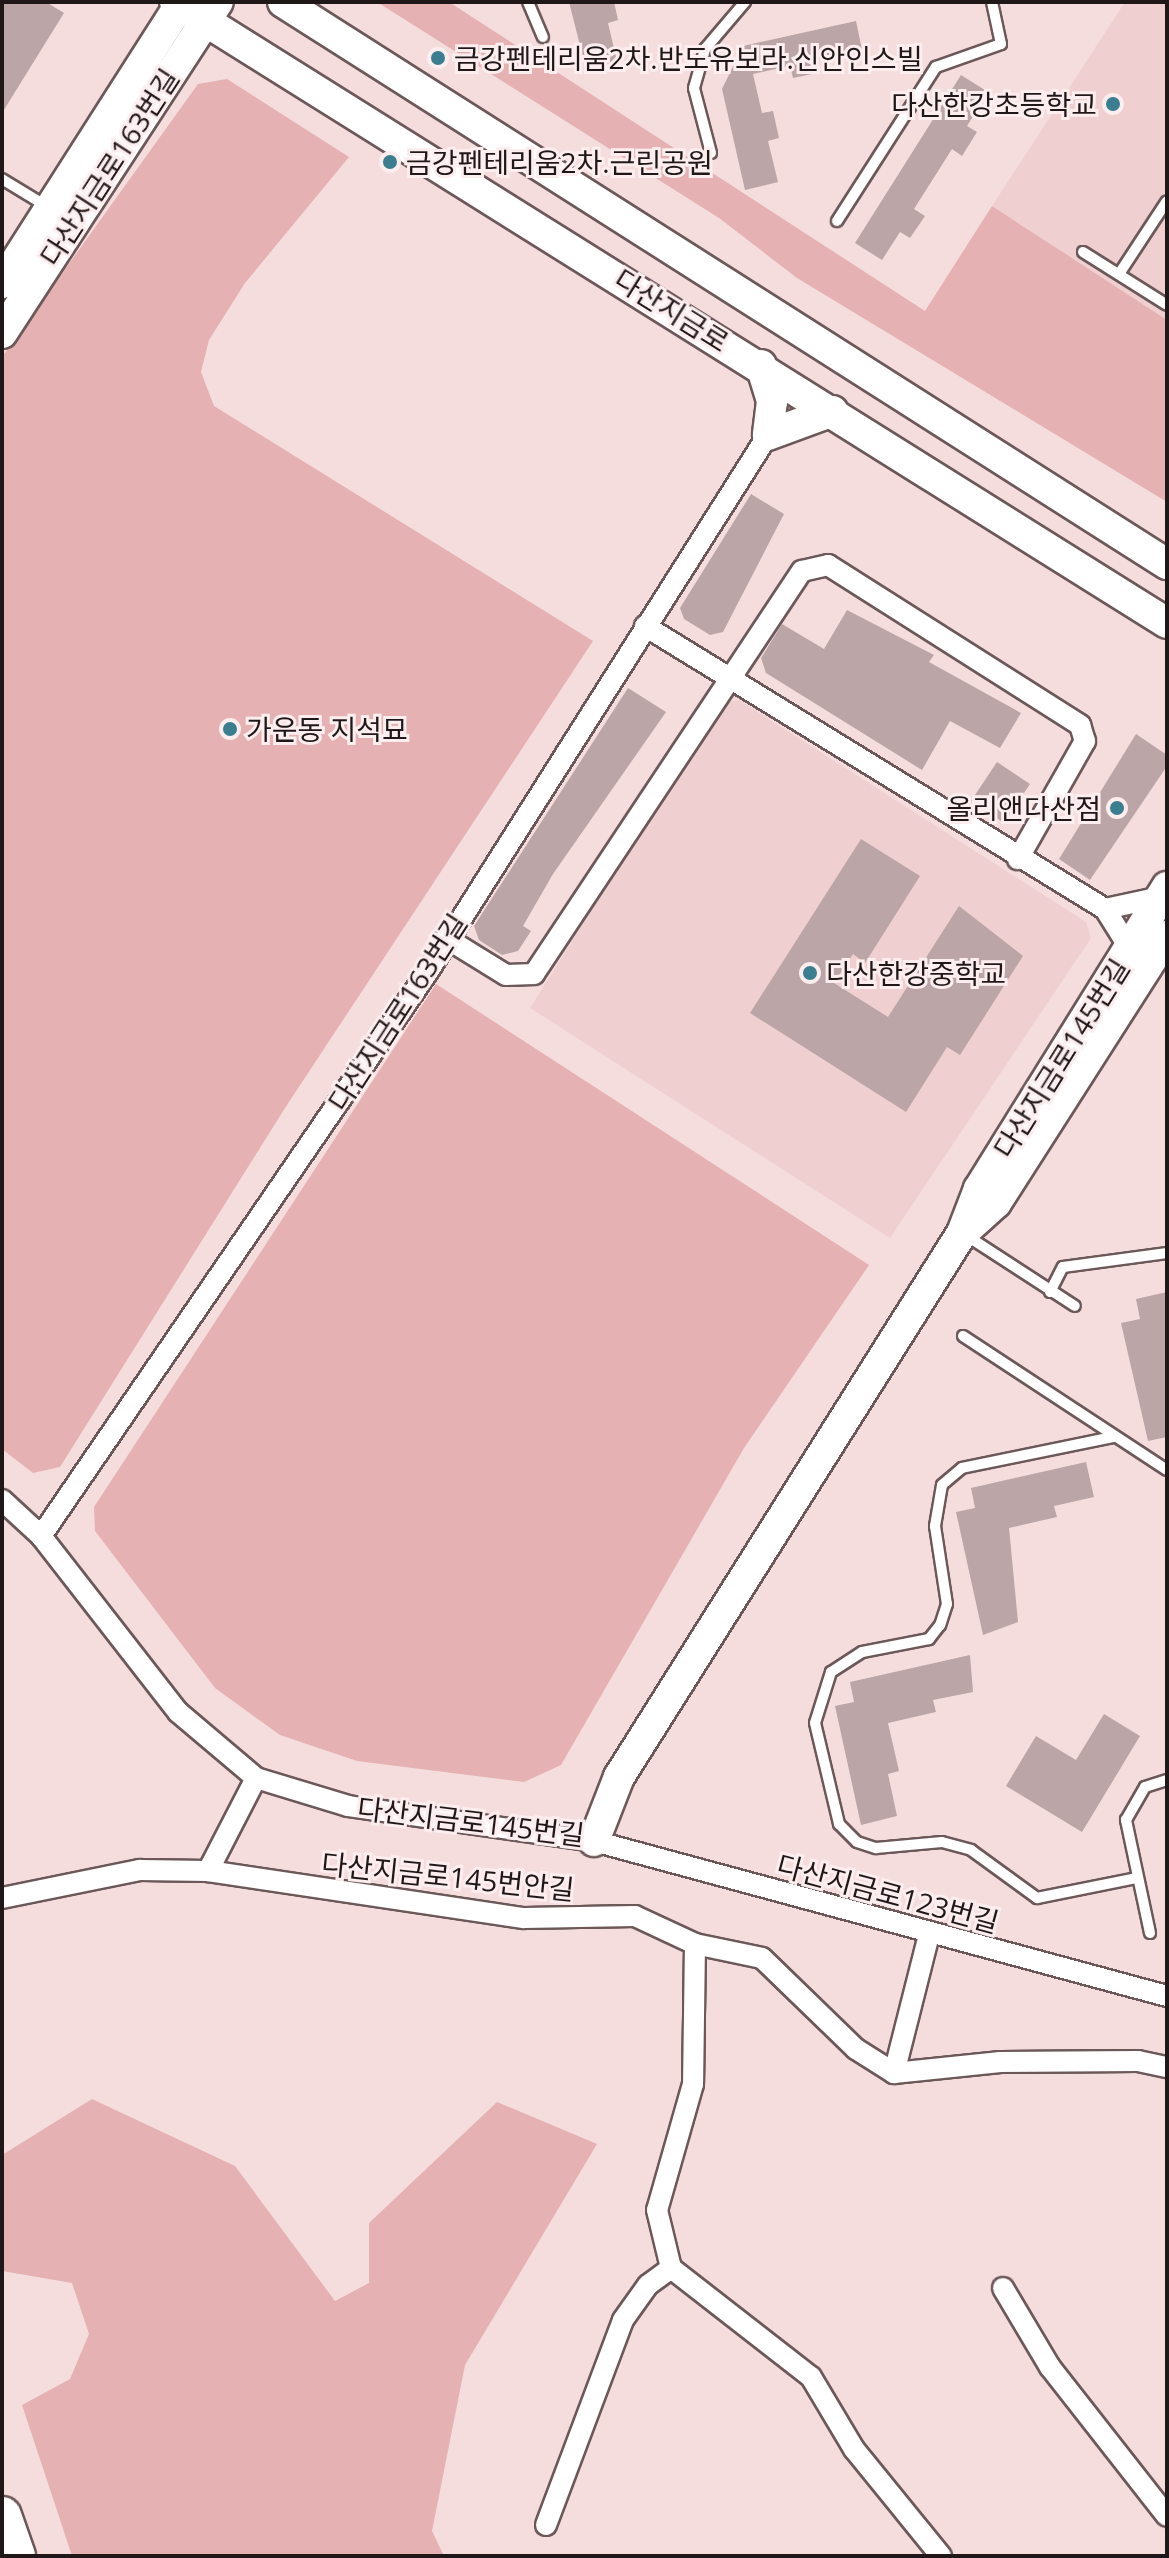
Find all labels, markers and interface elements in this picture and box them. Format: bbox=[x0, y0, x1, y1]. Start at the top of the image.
place label: 금강펜테리움2차.반도유보라.신안인스빌 bbox=[454, 41, 923, 75]
marker: 금강펜테리움2차.반도유보라.신안인스빌 bbox=[429, 49, 447, 67]
street label: 다산지금로163번길 bbox=[33, 62, 185, 272]
place label: 다산한강초등학교 bbox=[891, 87, 1097, 121]
marker: 다산한강초등학교 bbox=[1104, 95, 1122, 113]
place label: 금강펜테리움2차.근린공원 bbox=[406, 145, 713, 179]
marker: 금강펜테리움2차.근린공원 bbox=[381, 153, 399, 171]
street label: 다산지금로 bbox=[608, 262, 736, 358]
place label: 가운동 지석묘 bbox=[246, 712, 408, 746]
marker: 가운동 지석묘 bbox=[221, 720, 239, 738]
place label: 올리앤다산점 bbox=[946, 791, 1101, 825]
marker: 올리앤다산점 bbox=[1108, 799, 1126, 817]
street label: 다산지금로163번길 bbox=[321, 907, 473, 1117]
street label: 다산지금로145번길 bbox=[986, 952, 1136, 1164]
place label: 다산한강중학교 bbox=[826, 956, 1006, 990]
marker: 다산한강중학교 bbox=[801, 964, 819, 982]
street label: 다산지금로145번길 bbox=[356, 1790, 586, 1852]
street label: 다산지금로145번안길 bbox=[320, 1846, 576, 1906]
street label: 다산지금로123번길 bbox=[773, 1847, 1003, 1939]

